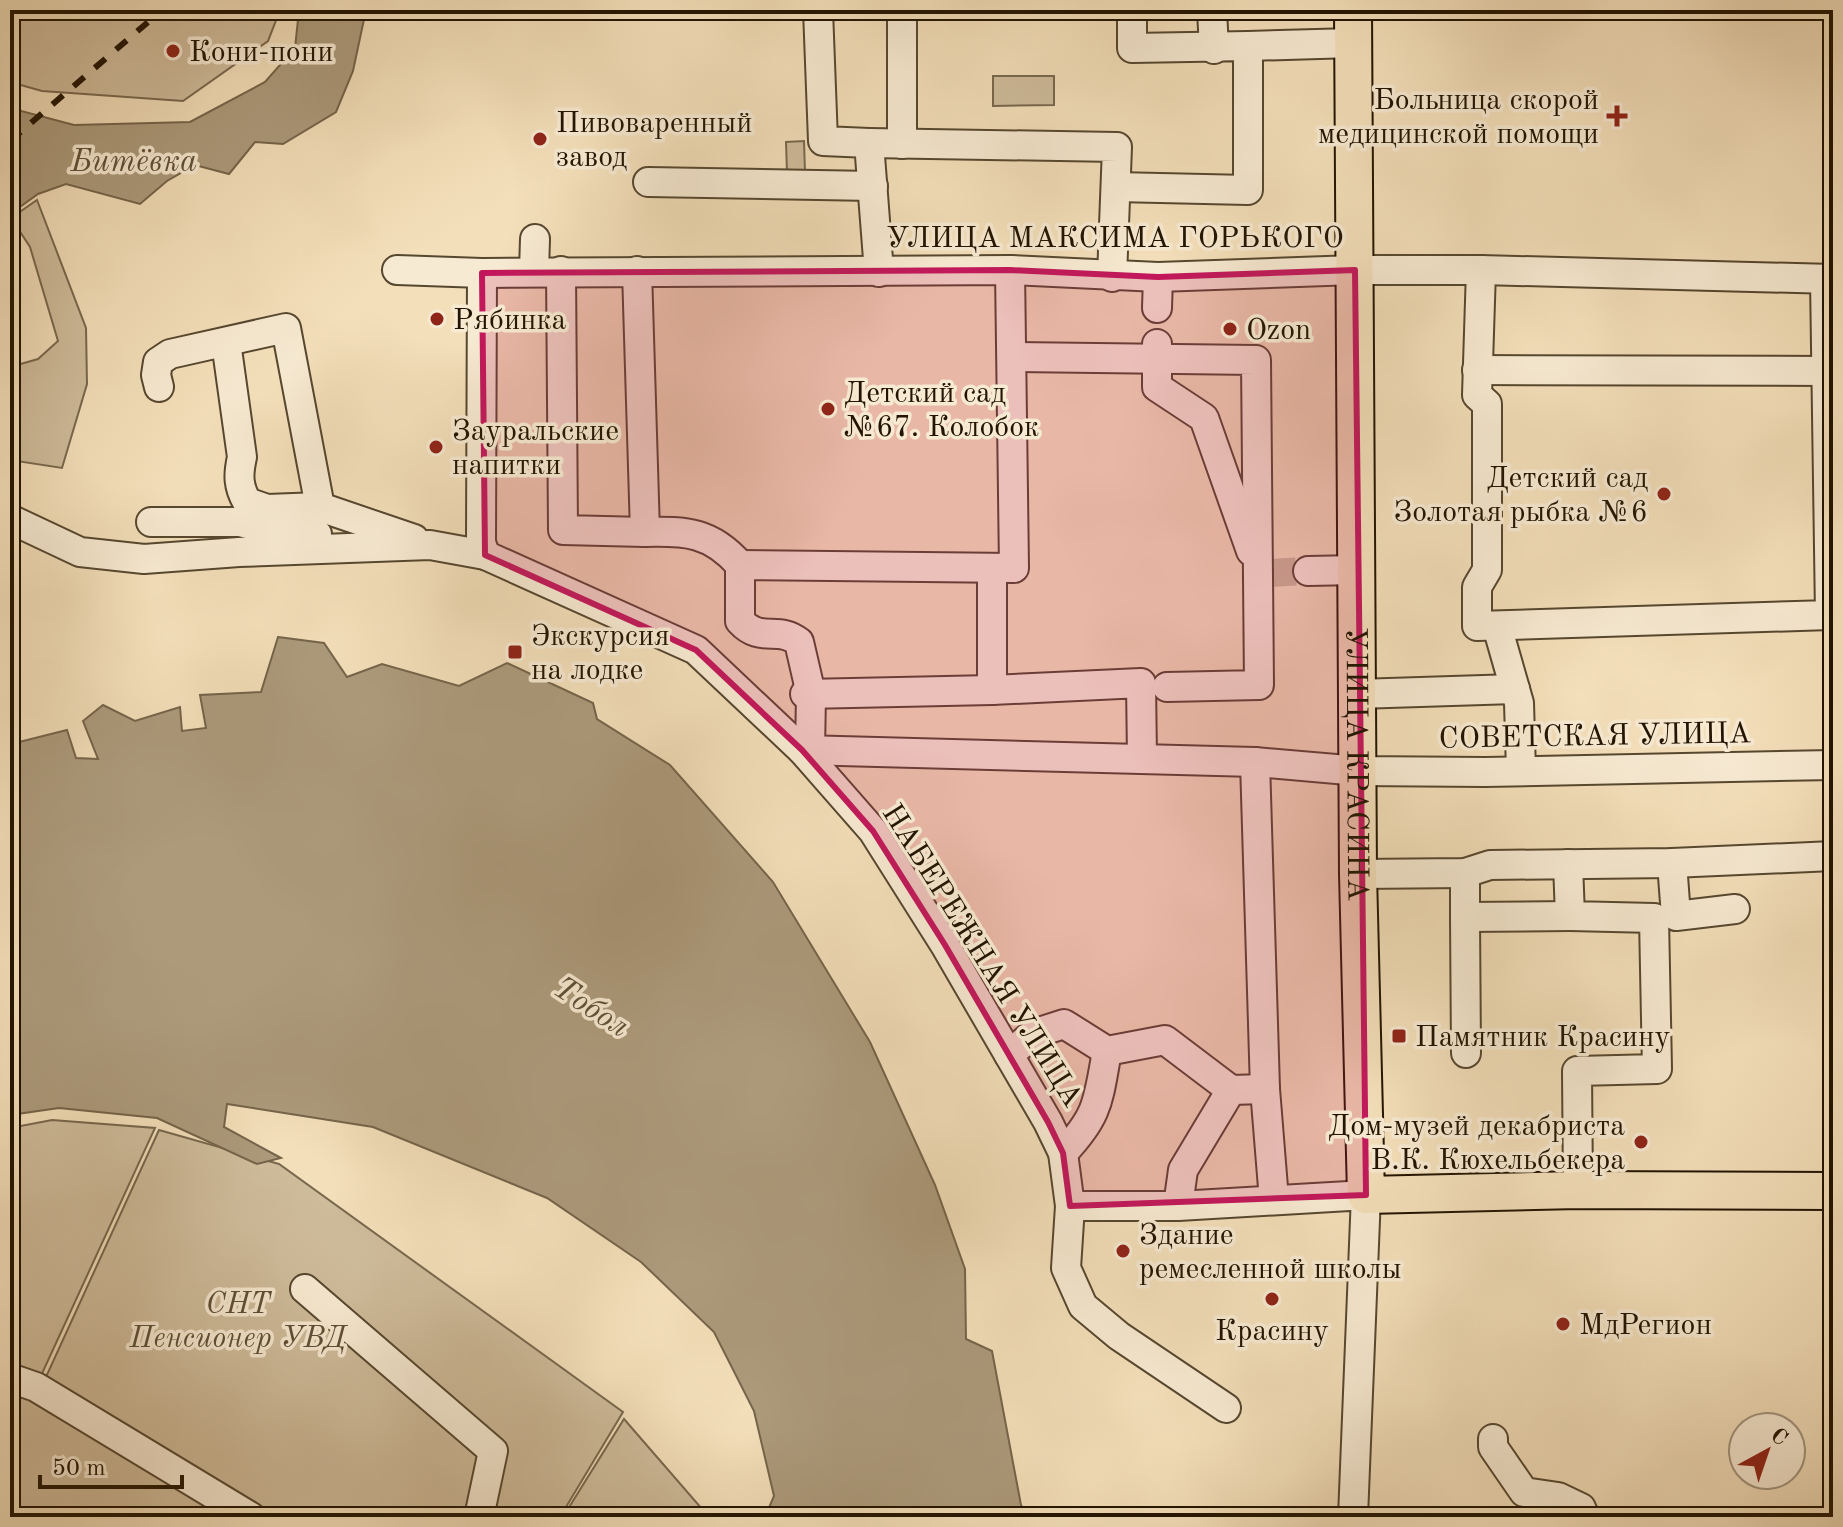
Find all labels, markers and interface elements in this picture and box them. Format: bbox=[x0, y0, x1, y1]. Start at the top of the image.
place label: Кони-пони bbox=[189, 38, 333, 68]
marker: Кони-пони bbox=[164, 42, 182, 60]
place label: Больница скорой медицинской помощи bbox=[1318, 86, 1599, 150]
marker: Больница скорой медицинской помощи bbox=[1606, 105, 1628, 127]
place label: Пивоваренный завод bbox=[556, 109, 752, 173]
marker: Пивоваренный завод bbox=[531, 130, 549, 148]
water label: Битёвка bbox=[70, 147, 197, 179]
street label: УЛИЦА МАКСИМА ГОРЬКОГО bbox=[886, 224, 1344, 254]
place label: Рябинка bbox=[453, 306, 567, 336]
marker: Рябинка bbox=[428, 310, 446, 328]
place label: Ozon bbox=[1246, 316, 1311, 346]
marker: Ozon bbox=[1221, 320, 1239, 338]
place label: Детский сад №67. Колобок bbox=[844, 379, 1039, 443]
marker: Детский сад №67. Колобок bbox=[819, 400, 837, 418]
place label: Зауральские напитки bbox=[452, 417, 619, 481]
marker: Зауральские напитки bbox=[427, 438, 445, 456]
place label: Детский сад Золотая рыбка №6 bbox=[1393, 464, 1648, 528]
marker: Детский сад Золотая рыбка №6 bbox=[1655, 485, 1673, 503]
place label: Экскурсия на лодке bbox=[531, 622, 670, 686]
street label: УЛИЦА КРАСИНА bbox=[1340, 627, 1372, 901]
marker: Экскурсия на лодке bbox=[506, 643, 524, 661]
street label: СОВЕТСКАЯ УЛИЦА bbox=[1438, 719, 1752, 755]
street label: НАБЕРЕЖНАЯ УЛИЦА bbox=[876, 799, 1087, 1113]
water label: Тобол bbox=[547, 972, 634, 1045]
place label: Памятник Красину bbox=[1415, 1023, 1670, 1053]
marker: Памятник Красину bbox=[1390, 1027, 1408, 1045]
place label: Дом-музей декабриста В.К. Кюхельбекера bbox=[1328, 1112, 1625, 1176]
marker: Дом-музей декабриста В.К. Кюхельбекера bbox=[1632, 1133, 1650, 1151]
place label: Здание ремесленной школы bbox=[1139, 1221, 1401, 1285]
marker: Здание ремесленной школы bbox=[1114, 1242, 1132, 1260]
park label: СНТ Пенсионер УВД bbox=[129, 1290, 348, 1354]
marker: Красину bbox=[1263, 1290, 1281, 1308]
place label: МдРегион bbox=[1579, 1311, 1712, 1341]
marker: МдРегион bbox=[1554, 1315, 1572, 1333]
place label: Красину bbox=[1215, 1317, 1329, 1347]
north arrow bbox=[1727, 1411, 1807, 1491]
text: С bbox=[1766, 1424, 1791, 1450]
scale bar bbox=[40, 1439, 182, 1489]
text: 50 m bbox=[52, 1457, 106, 1481]

